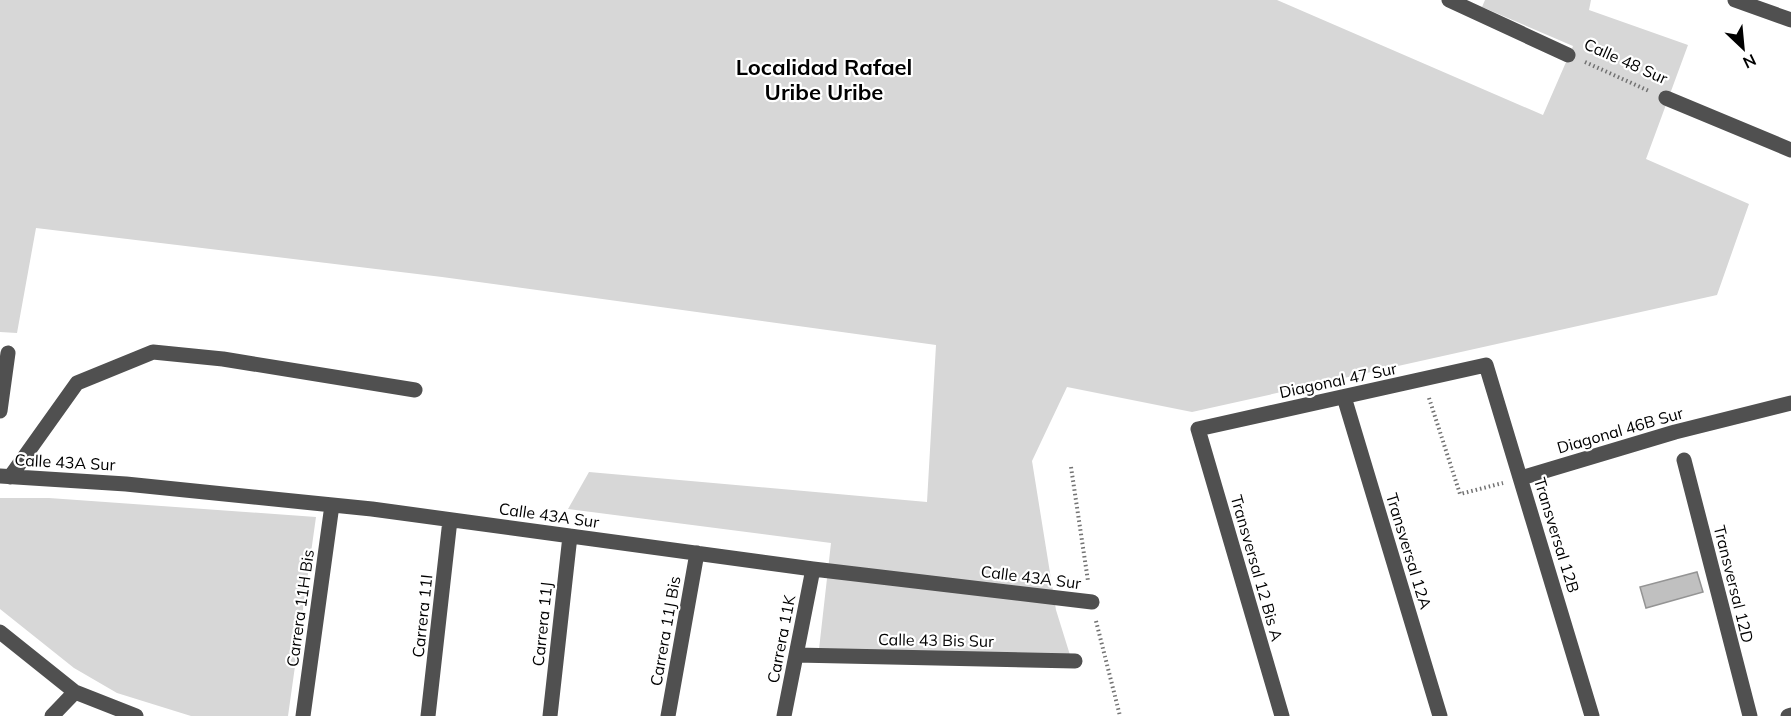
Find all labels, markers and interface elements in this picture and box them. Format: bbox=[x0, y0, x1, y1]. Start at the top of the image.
north arrow bbox=[1713, 18, 1773, 78]
street label: Calle 48 Sur bbox=[1581, 34, 1671, 88]
text: N bbox=[1740, 50, 1759, 73]
district label: Localidad Rafael Uribe Uribe bbox=[736, 53, 912, 106]
street label: Diagonal 47 Sur bbox=[1277, 358, 1399, 402]
street label: Diagonal 46B Sur bbox=[1555, 402, 1686, 458]
street label: Calle 43A Sur bbox=[14, 449, 116, 475]
street label: Transversal 12B bbox=[1530, 475, 1584, 595]
street label: Transversal 12A bbox=[1382, 491, 1436, 612]
street label: Transversal 12 Bis A bbox=[1227, 493, 1288, 644]
street label: Calle 43A Sur bbox=[498, 498, 601, 532]
street label: Transversal 12D bbox=[1710, 523, 1758, 645]
street label: Carrera 11H Bis bbox=[282, 548, 318, 668]
street label: Calle 43A Sur bbox=[980, 561, 1082, 593]
street label: Carrera 11I bbox=[408, 574, 436, 658]
street label: Carrera 11J Bis bbox=[645, 574, 685, 688]
street label: Carrera 11J bbox=[528, 581, 556, 667]
street label: Carrera 11K bbox=[763, 592, 800, 685]
street label: Calle 43 Bis Sur bbox=[878, 629, 994, 651]

